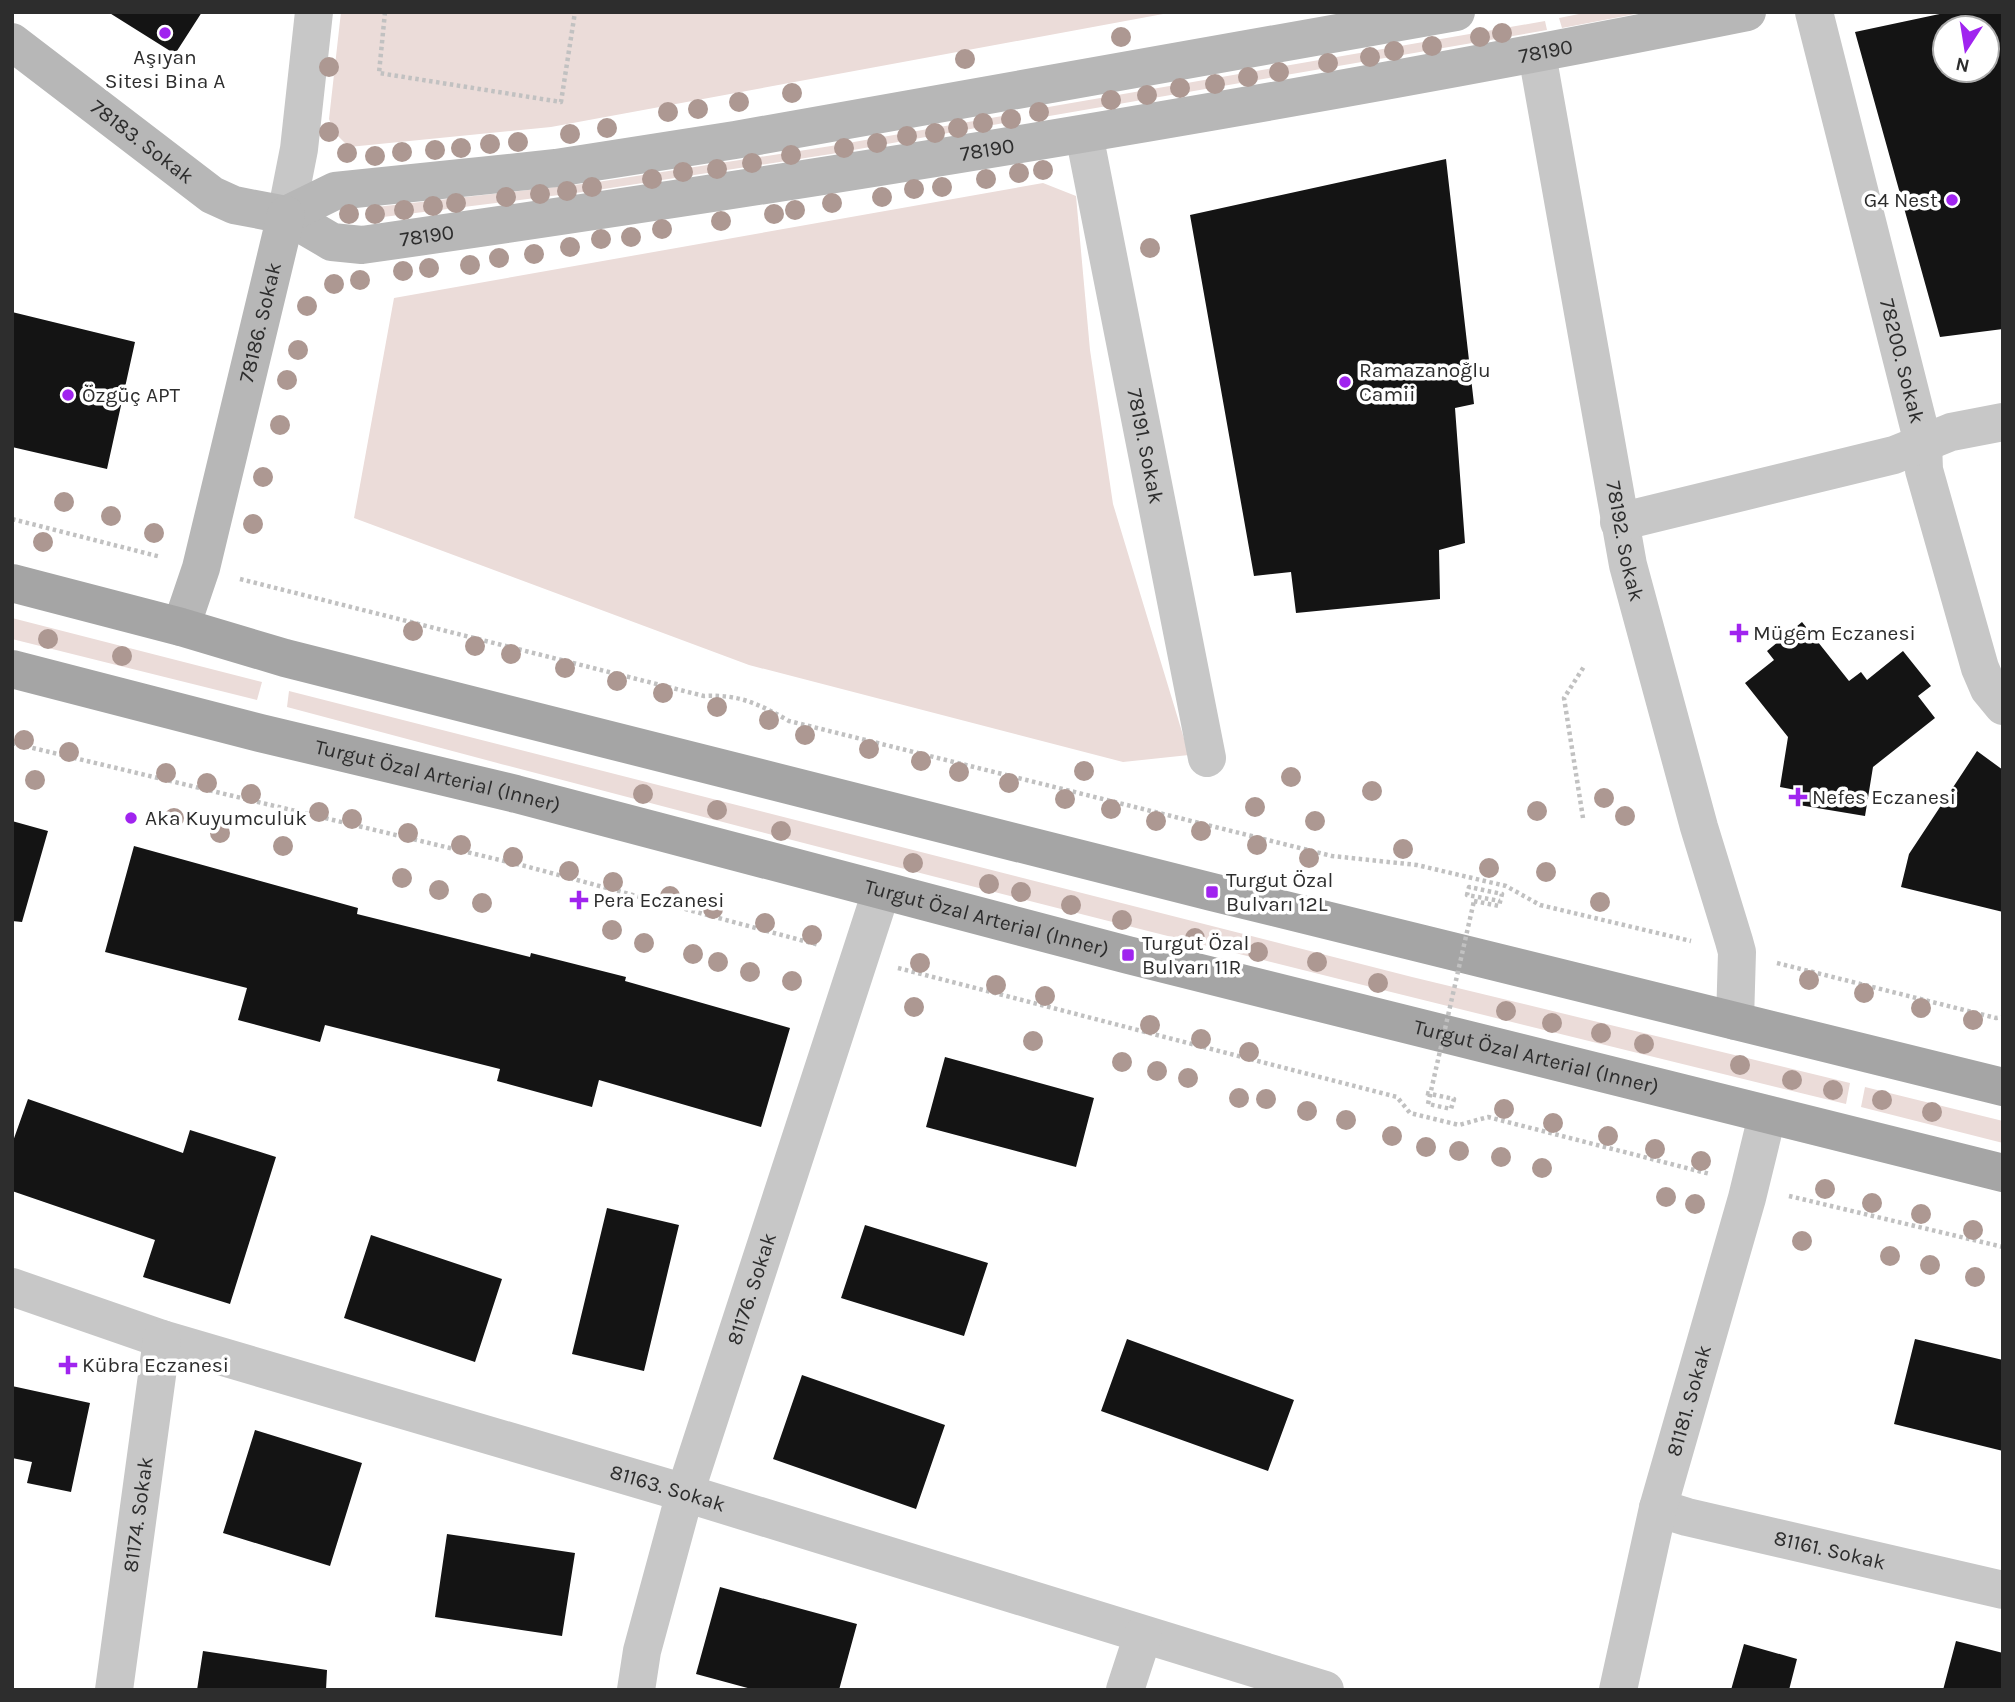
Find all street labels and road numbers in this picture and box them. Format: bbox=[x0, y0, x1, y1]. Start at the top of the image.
street label: 78190 bbox=[1517, 34, 1575, 68]
street label: 78183. Sokak bbox=[86, 95, 199, 189]
street label: 78190 bbox=[959, 133, 1016, 166]
street label: 78190 bbox=[398, 220, 456, 251]
street label: 78186. Sokak bbox=[234, 260, 286, 385]
street label: 78200. Sokak bbox=[1875, 296, 1930, 426]
street label: 78191. Sokak bbox=[1122, 386, 1169, 506]
street label: 78192. Sokak bbox=[1601, 479, 1649, 604]
street label: Turgut Özal Arterial (Inner) bbox=[313, 735, 563, 817]
street label: Turgut Özal Arterial (Inner) bbox=[862, 874, 1112, 961]
street label: Turgut Özal Arterial (Inner) bbox=[1411, 1015, 1661, 1099]
street label: 81176. Sokak bbox=[722, 1229, 781, 1348]
street label: 81181. Sokak bbox=[1661, 1342, 1716, 1459]
street label: 81174. Sokak bbox=[118, 1455, 158, 1574]
street label: 81163. Sokak bbox=[607, 1460, 729, 1517]
street label: 81161. Sokak bbox=[1772, 1525, 1888, 1575]

